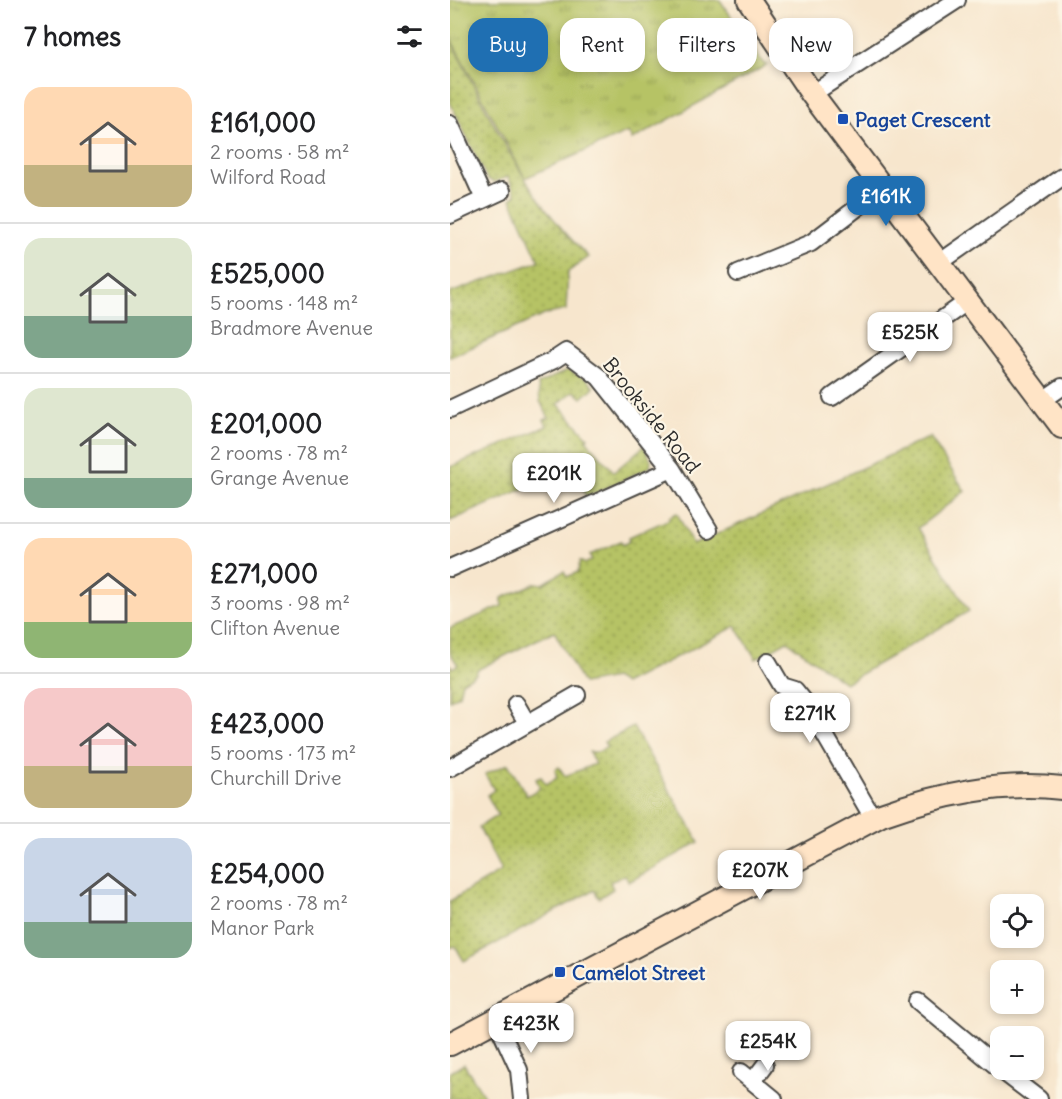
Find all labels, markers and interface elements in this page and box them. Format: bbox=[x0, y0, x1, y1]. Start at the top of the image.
chip: Buy bbox=[468, 18, 548, 72]
chip: Rent bbox=[560, 18, 645, 72]
chip: Filters bbox=[657, 18, 757, 72]
chip: New bbox=[769, 18, 853, 72]
text: 7 homes bbox=[24, 20, 121, 53]
icon: filters bbox=[393, 20, 426, 53]
text: £161,000 bbox=[210, 106, 316, 139]
place label: Paget Crescent bbox=[855, 107, 991, 132]
icon: home bbox=[72, 111, 144, 183]
marker: Paget Crescent bbox=[836, 112, 850, 126]
text: 2 rooms · 58 m² bbox=[210, 139, 350, 164]
text: Wilford Road bbox=[210, 164, 326, 189]
pin: £161K bbox=[844, 176, 928, 227]
text: £161K bbox=[861, 183, 911, 208]
text: £525,000 bbox=[210, 257, 325, 290]
icon: home bbox=[72, 262, 144, 334]
text: 5 rooms · 148 m² bbox=[210, 290, 358, 315]
pin: £525K bbox=[868, 312, 952, 363]
text: Bradmore Avenue bbox=[210, 315, 373, 340]
text: £525K bbox=[881, 319, 939, 344]
street label: Brookside Road bbox=[598, 352, 706, 478]
text: £201,000 bbox=[210, 407, 322, 440]
icon: home bbox=[72, 412, 144, 484]
text: 2 rooms · 78 m² bbox=[210, 440, 348, 465]
pin: £201K bbox=[512, 453, 596, 504]
text: £201K bbox=[526, 460, 582, 485]
text: Grange Avenue bbox=[210, 465, 349, 490]
text: £271,000 bbox=[210, 557, 318, 590]
icon: home bbox=[72, 562, 144, 634]
text: 3 rooms · 98 m² bbox=[210, 590, 350, 615]
text: Clifton Avenue bbox=[210, 615, 340, 640]
pin: £271K bbox=[768, 693, 852, 744]
text: £271K bbox=[784, 700, 836, 725]
text: £423,000 bbox=[210, 707, 324, 740]
icon: home bbox=[72, 712, 144, 784]
text: 5 rooms · 173 m² bbox=[210, 740, 356, 765]
text: Churchill Drive bbox=[210, 765, 341, 790]
pin: £207K bbox=[718, 850, 802, 901]
text: £254,000 bbox=[210, 857, 325, 890]
text: £207K bbox=[732, 857, 788, 882]
icon: home bbox=[72, 862, 144, 934]
text: 2 rooms · 78 m² bbox=[210, 890, 348, 915]
map controls bbox=[990, 894, 1044, 1080]
button: locate bbox=[990, 894, 1044, 948]
text: Manor Park bbox=[210, 915, 315, 940]
place label: Camelot Street bbox=[572, 960, 705, 985]
button: + bbox=[990, 960, 1044, 1014]
marker: Camelot Street bbox=[553, 965, 567, 979]
pin: £423K bbox=[489, 1003, 573, 1054]
text: £423K bbox=[503, 1010, 559, 1035]
pin: £254K bbox=[726, 1021, 810, 1072]
button: − bbox=[990, 1026, 1044, 1080]
text: £254K bbox=[739, 1028, 797, 1053]

